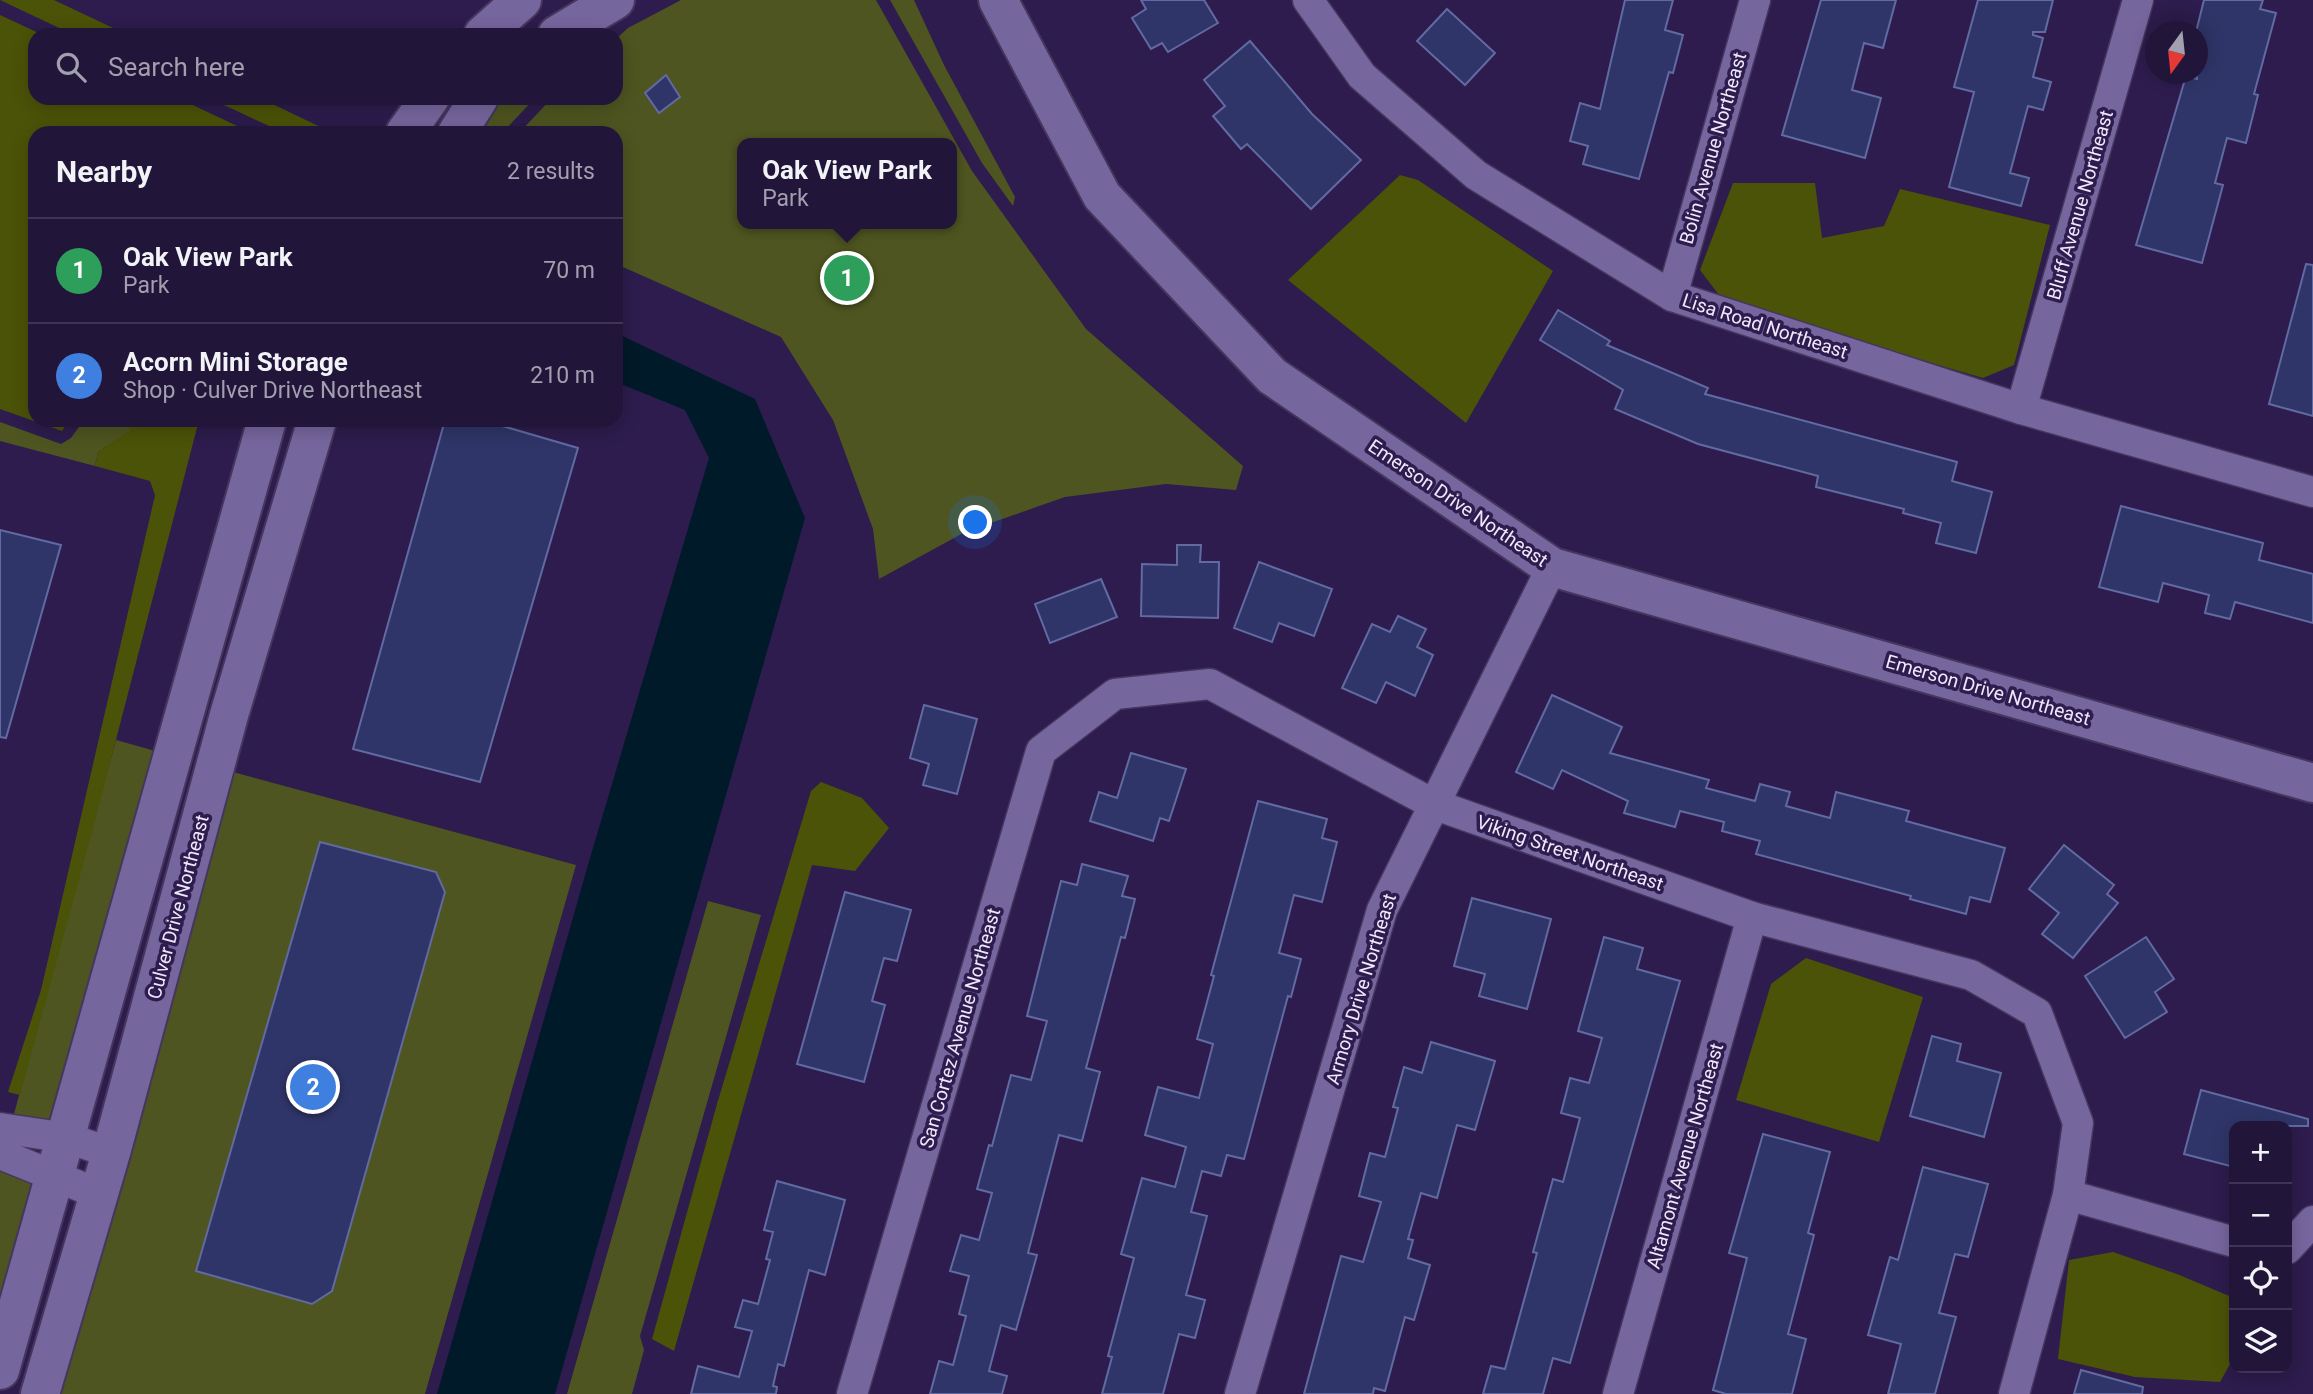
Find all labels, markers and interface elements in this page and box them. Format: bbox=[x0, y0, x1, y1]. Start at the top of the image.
north arrow bbox=[2145, 21, 2208, 84]
search box bbox=[28, 28, 623, 105]
icon: search bbox=[52, 48, 90, 86]
street label: Bolin Avenue Northeast bbox=[1675, 49, 1751, 247]
text: Search here bbox=[108, 52, 245, 82]
street label: Bluff Avenue Northeast bbox=[2042, 108, 2118, 302]
popup bbox=[737, 138, 957, 229]
text: Nearby bbox=[56, 154, 152, 189]
text: Oak View Park bbox=[762, 155, 932, 185]
text: 2 results bbox=[507, 158, 595, 185]
text: Park bbox=[762, 185, 809, 212]
text: Oak View Park bbox=[123, 242, 293, 272]
pin: 1 bbox=[824, 252, 870, 304]
text: 1 bbox=[72, 257, 86, 284]
text: 70 m bbox=[543, 257, 595, 284]
text: Park bbox=[123, 272, 169, 299]
street label: Lisa Road Northeast bbox=[1679, 288, 1851, 364]
text: Acorn Mini Storage bbox=[123, 347, 348, 377]
text: 2 bbox=[72, 362, 86, 389]
text: 210 m bbox=[530, 362, 595, 389]
text: Shop · Culver Drive Northeast bbox=[123, 377, 422, 404]
street label: Emerson Drive Northeast bbox=[1364, 434, 1552, 572]
your location bbox=[958, 505, 992, 539]
street label: Emerson Drive Northeast bbox=[1883, 650, 2093, 730]
street label: Viking Street Northeast bbox=[1474, 810, 1666, 896]
street label: Culver Drive Northeast bbox=[142, 812, 214, 1002]
street label: Armory Drive Northeast bbox=[1321, 891, 1401, 1087]
street label: San Cortez Avenue Northeast bbox=[915, 905, 1005, 1151]
street label: Altamont Avenue Northeast bbox=[1642, 1040, 1728, 1272]
pin: 2 bbox=[290, 1061, 336, 1113]
map controls bbox=[2229, 1121, 2292, 1373]
button: + bbox=[2229, 1121, 2292, 1184]
button: − bbox=[2229, 1184, 2292, 1247]
button: locate bbox=[2229, 1247, 2292, 1310]
button: layers bbox=[2229, 1310, 2292, 1373]

